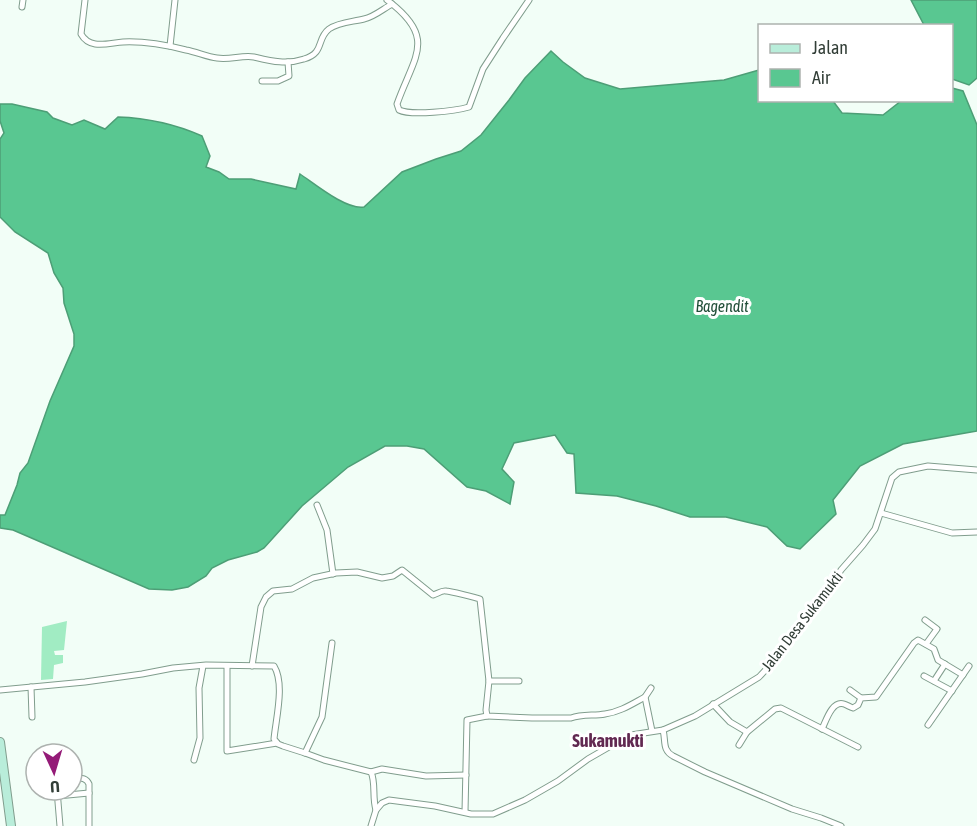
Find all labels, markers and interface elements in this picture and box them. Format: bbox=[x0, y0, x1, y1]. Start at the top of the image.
legend bbox=[758, 24, 953, 102]
text: Jalan bbox=[812, 37, 848, 58]
text: Air bbox=[812, 67, 831, 88]
water label: Bagendit bbox=[695, 297, 749, 316]
street label: Jalan Desa Sukamukti bbox=[758, 568, 846, 674]
district label: Sukamukti bbox=[572, 730, 644, 751]
north arrow bbox=[24, 742, 84, 802]
text: U bbox=[50, 778, 60, 796]

